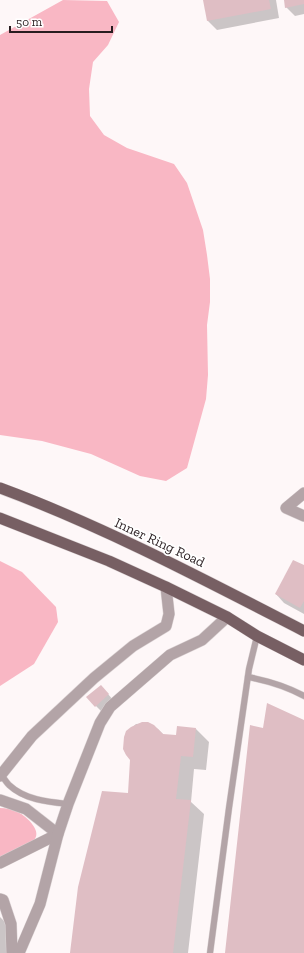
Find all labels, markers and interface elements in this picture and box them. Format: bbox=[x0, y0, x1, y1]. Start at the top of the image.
scale bar bbox=[10, 8, 112, 34]
text: 50 m bbox=[16, 15, 43, 29]
street label: Inner Ring Road bbox=[112, 514, 208, 571]

